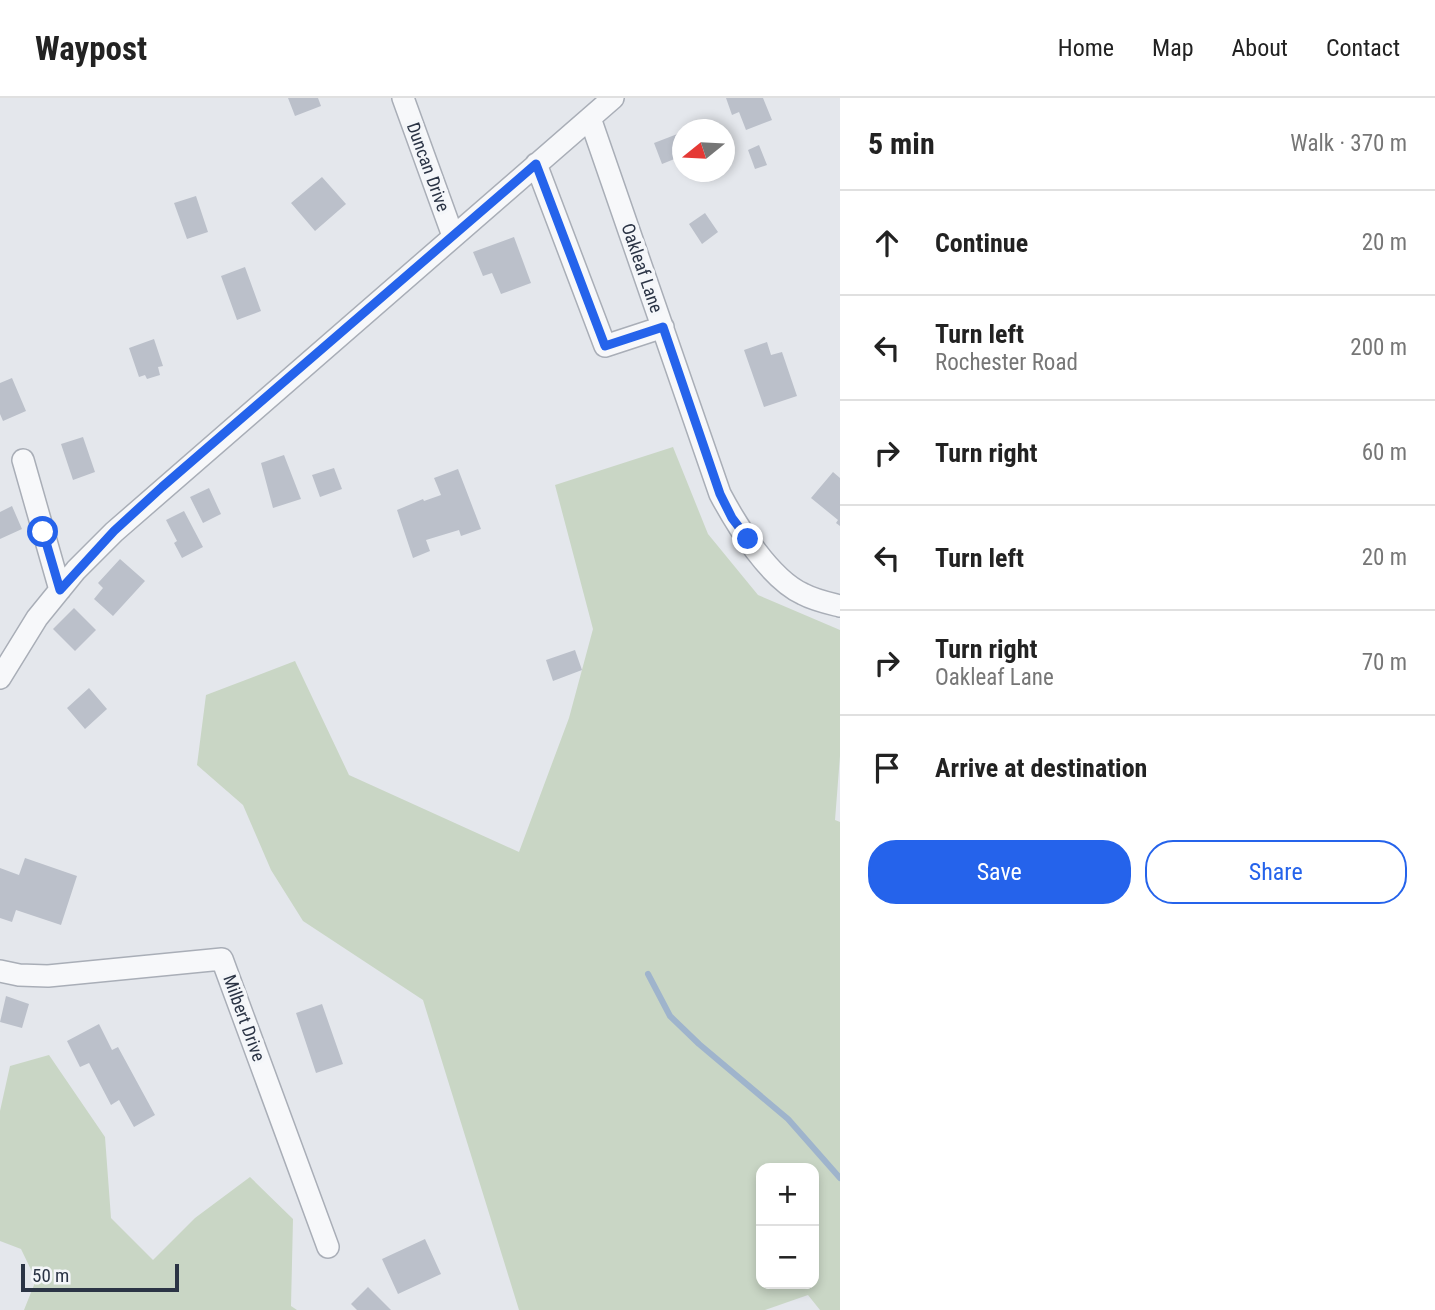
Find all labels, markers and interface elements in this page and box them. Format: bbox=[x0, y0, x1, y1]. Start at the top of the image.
text: Waypost bbox=[35, 29, 147, 68]
text: Home bbox=[1058, 34, 1114, 62]
text: Map bbox=[1152, 34, 1194, 62]
text: About bbox=[1232, 34, 1288, 62]
text: Contact bbox=[1326, 34, 1400, 62]
street label: Duncan Drive bbox=[403, 119, 454, 214]
north arrow bbox=[672, 119, 735, 182]
text: 5 min bbox=[868, 126, 935, 161]
text: Walk · 370 m bbox=[1290, 130, 1407, 157]
street label: Oakleaf Lane bbox=[617, 220, 668, 315]
icon: ahead bbox=[868, 224, 906, 262]
text: Continue bbox=[935, 228, 1028, 258]
text: 20 m bbox=[1362, 229, 1407, 256]
text: Turn left bbox=[935, 319, 1024, 349]
icon: left bbox=[868, 329, 906, 367]
text: 200 m bbox=[1350, 334, 1407, 361]
text: Rochester Road bbox=[935, 349, 1078, 376]
icon: right bbox=[868, 434, 906, 472]
text: Turn right bbox=[935, 438, 1037, 468]
text: 60 m bbox=[1362, 439, 1407, 466]
route start bbox=[27, 516, 58, 547]
route end bbox=[732, 523, 763, 554]
icon: left bbox=[868, 539, 906, 577]
text: Turn left bbox=[935, 543, 1024, 573]
text: 20 m bbox=[1362, 544, 1407, 571]
text: Turn right bbox=[935, 634, 1037, 664]
icon: right bbox=[868, 644, 906, 682]
text: 70 m bbox=[1362, 649, 1407, 676]
text: Oakleaf Lane bbox=[935, 664, 1054, 691]
icon: arrive bbox=[868, 749, 906, 787]
text: Arrive at destination bbox=[935, 753, 1147, 783]
button: Save bbox=[868, 840, 1131, 904]
button: Share bbox=[1145, 840, 1407, 904]
street label: Milbert Drive bbox=[219, 972, 270, 1064]
map controls bbox=[756, 1163, 819, 1289]
button: + bbox=[756, 1163, 819, 1226]
button: − bbox=[756, 1226, 819, 1289]
scale bar bbox=[21, 1261, 178, 1293]
text: 50 m bbox=[32, 1264, 69, 1287]

